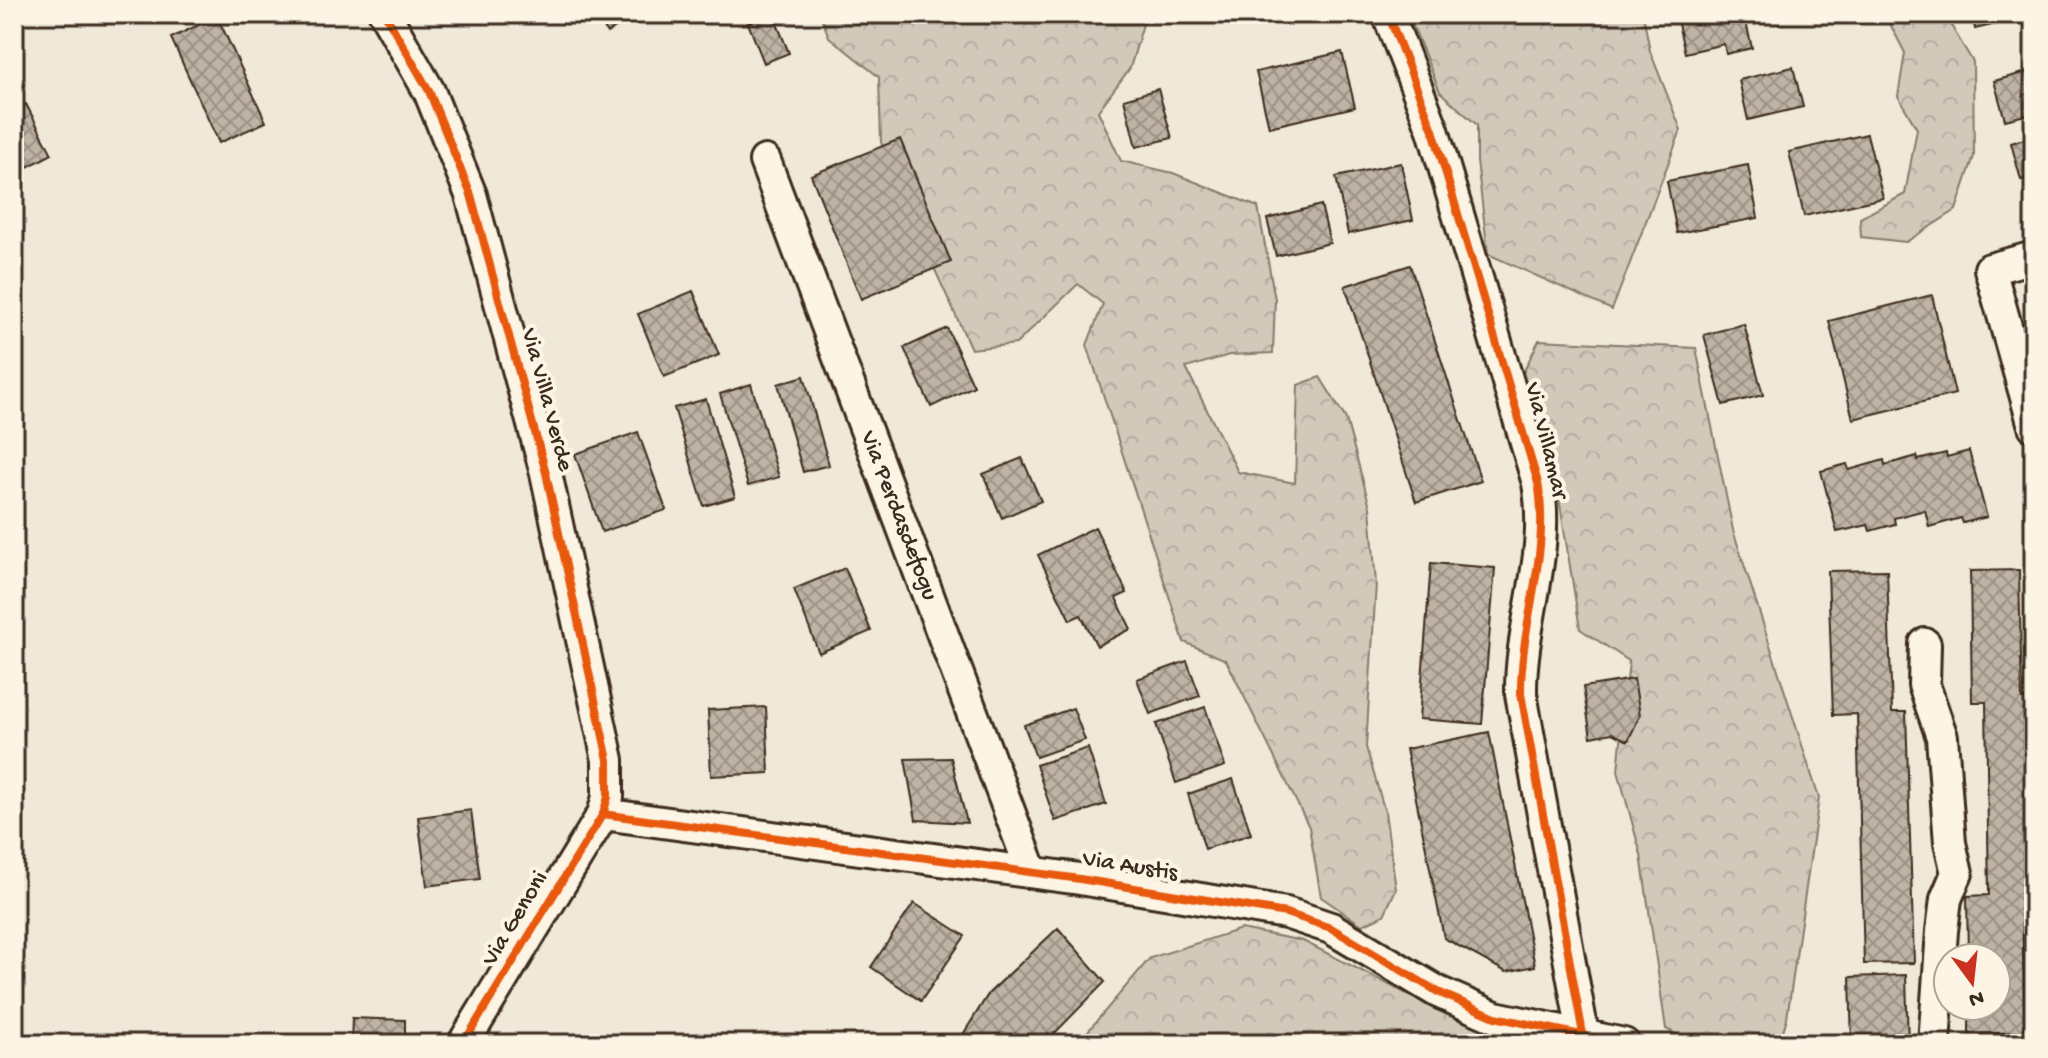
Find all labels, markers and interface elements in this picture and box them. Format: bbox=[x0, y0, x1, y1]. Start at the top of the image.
street label: Via Villa Verde bbox=[513, 325, 579, 475]
street label: Via Villamar bbox=[1516, 379, 1574, 505]
street label: Via Perdasdefogu bbox=[852, 426, 944, 605]
street label: Via Austis bbox=[1080, 845, 1181, 889]
street label: Via Genoni bbox=[476, 866, 556, 973]
north arrow bbox=[1932, 942, 2012, 1022]
text: N bbox=[1966, 983, 1986, 1012]

